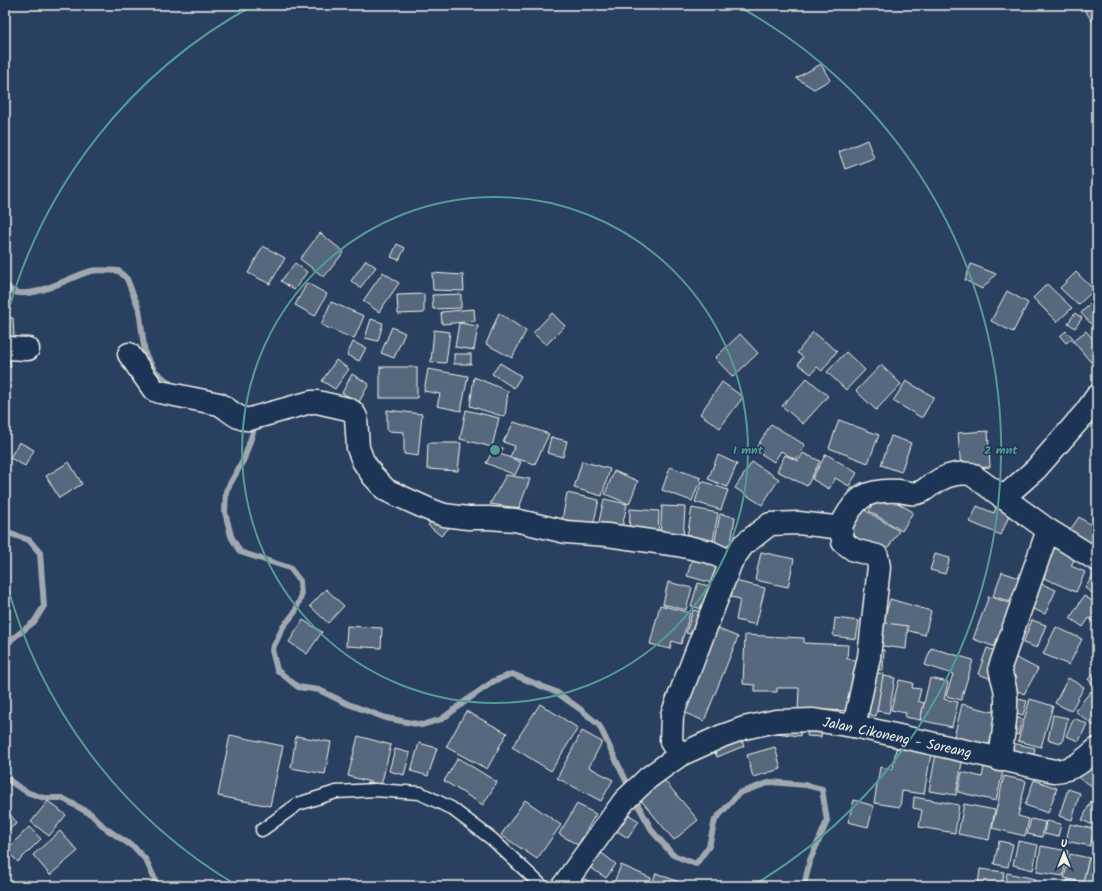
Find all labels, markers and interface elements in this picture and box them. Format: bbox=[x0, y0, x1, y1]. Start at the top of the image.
text: 1 mnt bbox=[733, 441, 764, 460]
text: 2 mnt bbox=[984, 441, 1018, 460]
centre of rings bbox=[488, 443, 502, 457]
street label: Jalan Cikoneng - Soreang bbox=[821, 711, 973, 765]
north arrow bbox=[1044, 833, 1084, 873]
text: U bbox=[1061, 835, 1068, 853]

